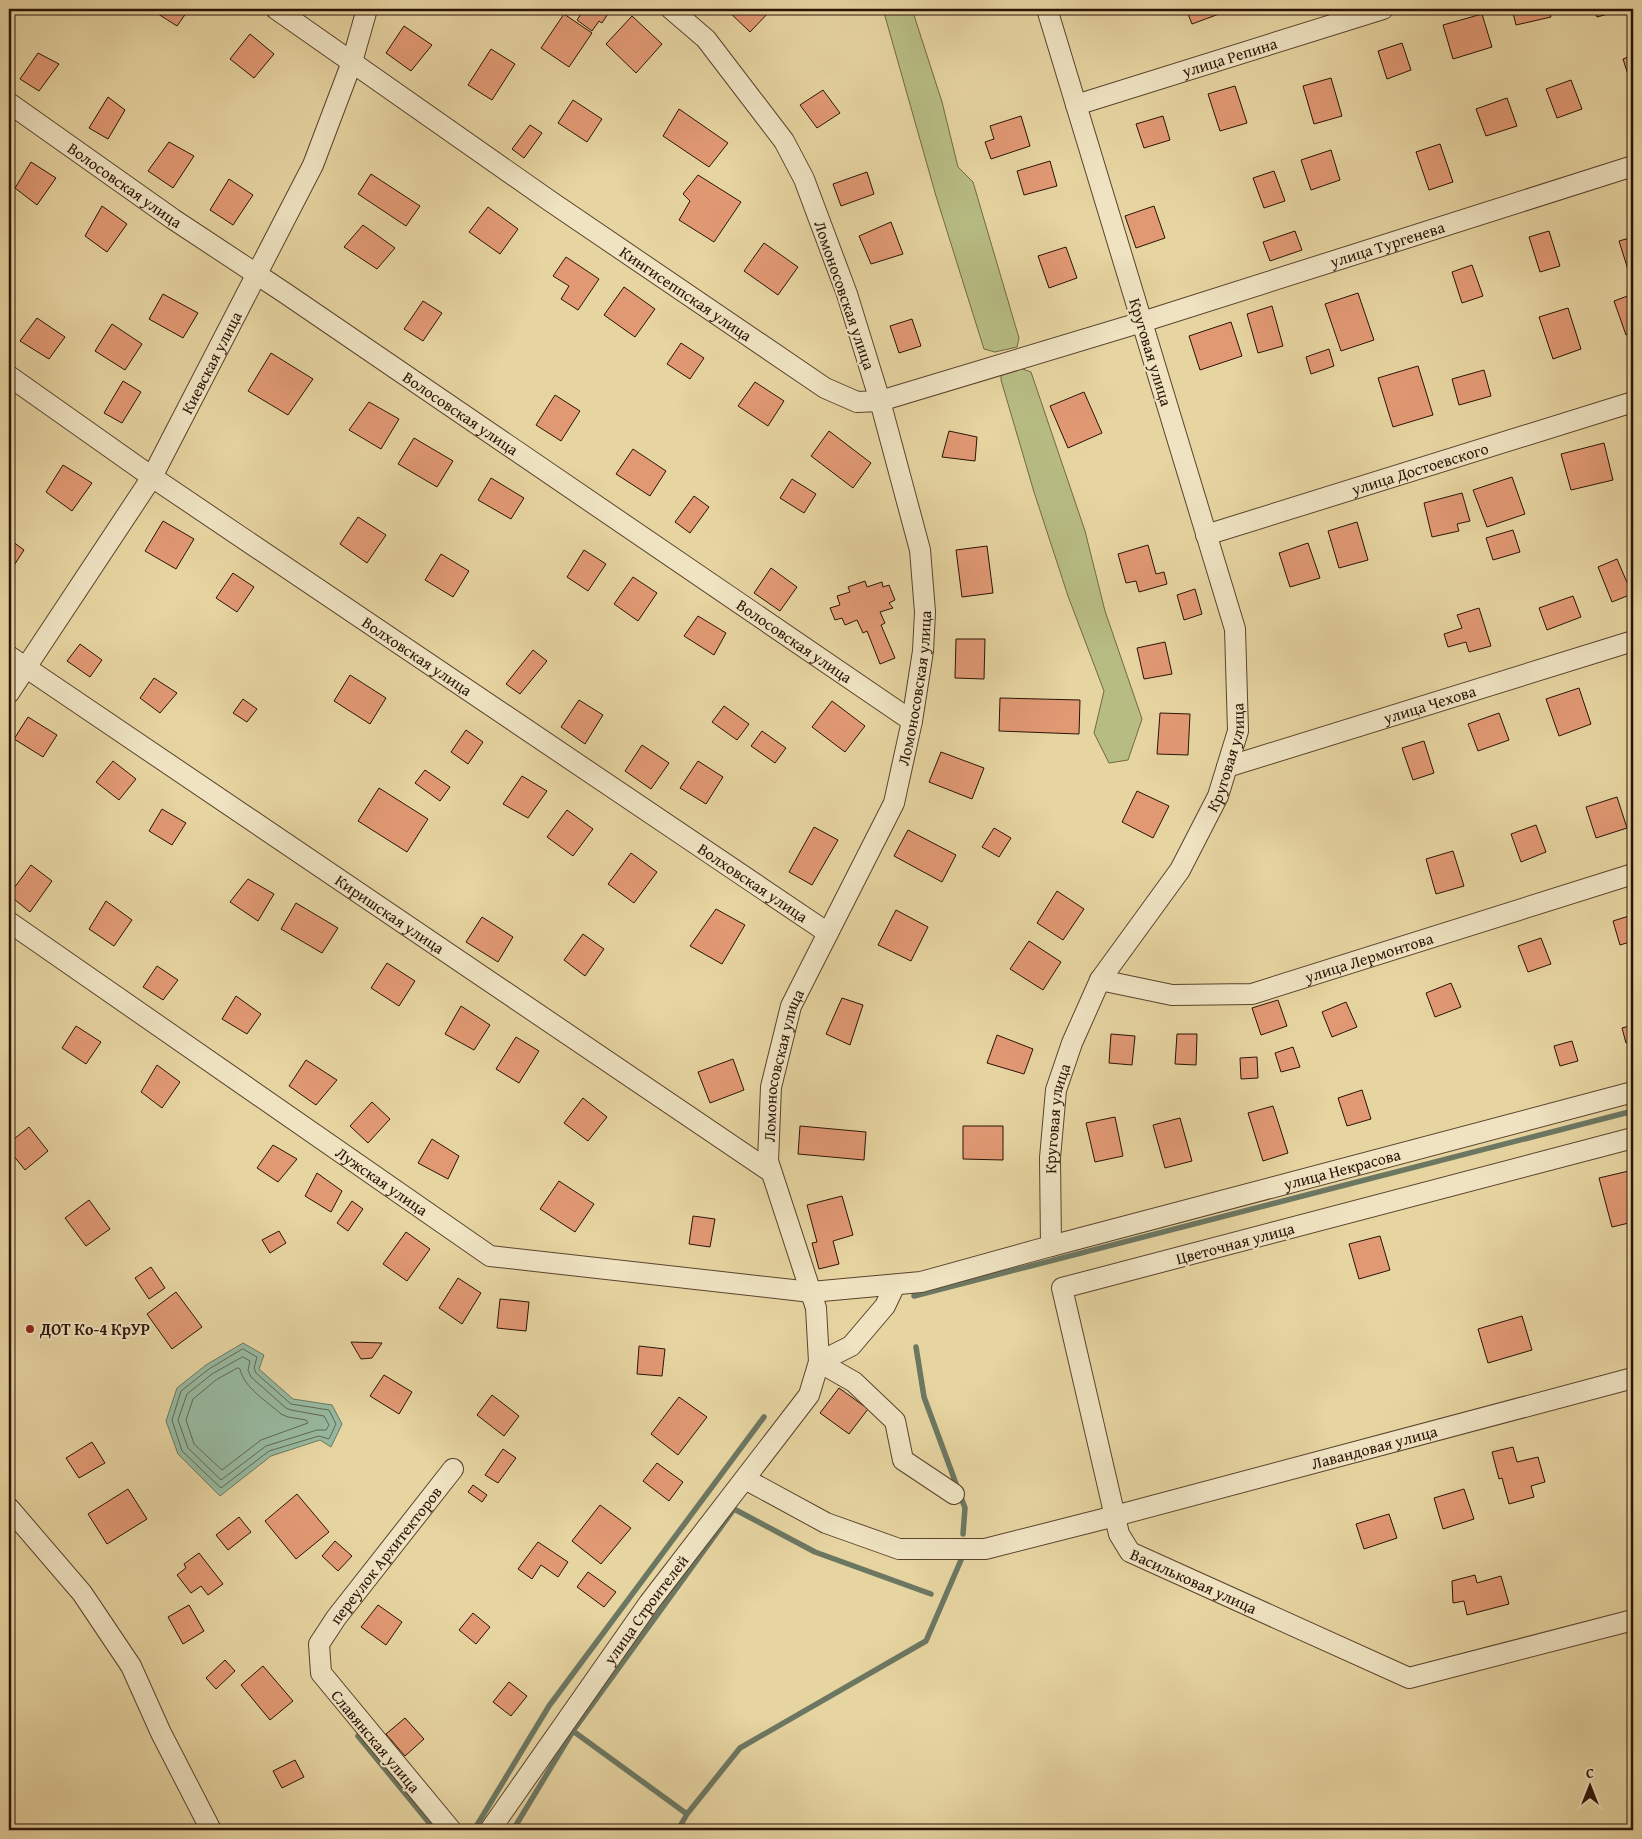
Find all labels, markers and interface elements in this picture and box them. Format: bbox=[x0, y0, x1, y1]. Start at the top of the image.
street label: улица Репина bbox=[1178, 31, 1281, 83]
street label: Волосовская улица bbox=[63, 136, 187, 234]
street label: улица Тургенева bbox=[1326, 215, 1448, 274]
street label: Ломоносовская улица bbox=[808, 217, 882, 373]
street label: Кингисеппская улица bbox=[615, 240, 757, 347]
street label: Круговая улица bbox=[1123, 295, 1179, 409]
street label: Киевская улица bbox=[175, 307, 248, 418]
street label: Волосовская улица bbox=[398, 365, 524, 461]
street label: улица Достоевского bbox=[1348, 436, 1491, 501]
street label: Волосовская улица bbox=[732, 593, 857, 689]
street label: Волховская улица bbox=[357, 610, 477, 702]
street label: Ломоносовская улица bbox=[891, 610, 937, 768]
street label: улица Чехова bbox=[1379, 678, 1479, 730]
street label: Круговая улица bbox=[1200, 702, 1250, 816]
street label: Волховская улица bbox=[693, 837, 813, 928]
street label: Киришская улица bbox=[330, 868, 450, 960]
street label: улица Лермонтова bbox=[1301, 926, 1436, 989]
street label: Ломоносовская улица bbox=[757, 984, 810, 1142]
street label: Круговая улица bbox=[1038, 1060, 1076, 1174]
street label: Лужская улица bbox=[331, 1140, 433, 1222]
street label: улица Некрасова bbox=[1280, 1142, 1404, 1196]
street label: Цветочная улица bbox=[1173, 1216, 1297, 1270]
place label: ДОТ Ко-4 КрУР bbox=[39, 1317, 150, 1341]
marker: ДОТ Ко-4 КрУР bbox=[24, 1323, 36, 1335]
street label: Лавандовая улица bbox=[1308, 1419, 1440, 1475]
street label: переулок Архитекторов bbox=[323, 1481, 447, 1629]
street label: Васильковая улица bbox=[1127, 1542, 1261, 1620]
street label: улица Строителей bbox=[597, 1549, 694, 1670]
street label: Славянская улица bbox=[326, 1684, 427, 1798]
north arrow bbox=[1564, 1762, 1614, 1812]
text: С bbox=[1586, 1763, 1594, 1783]

